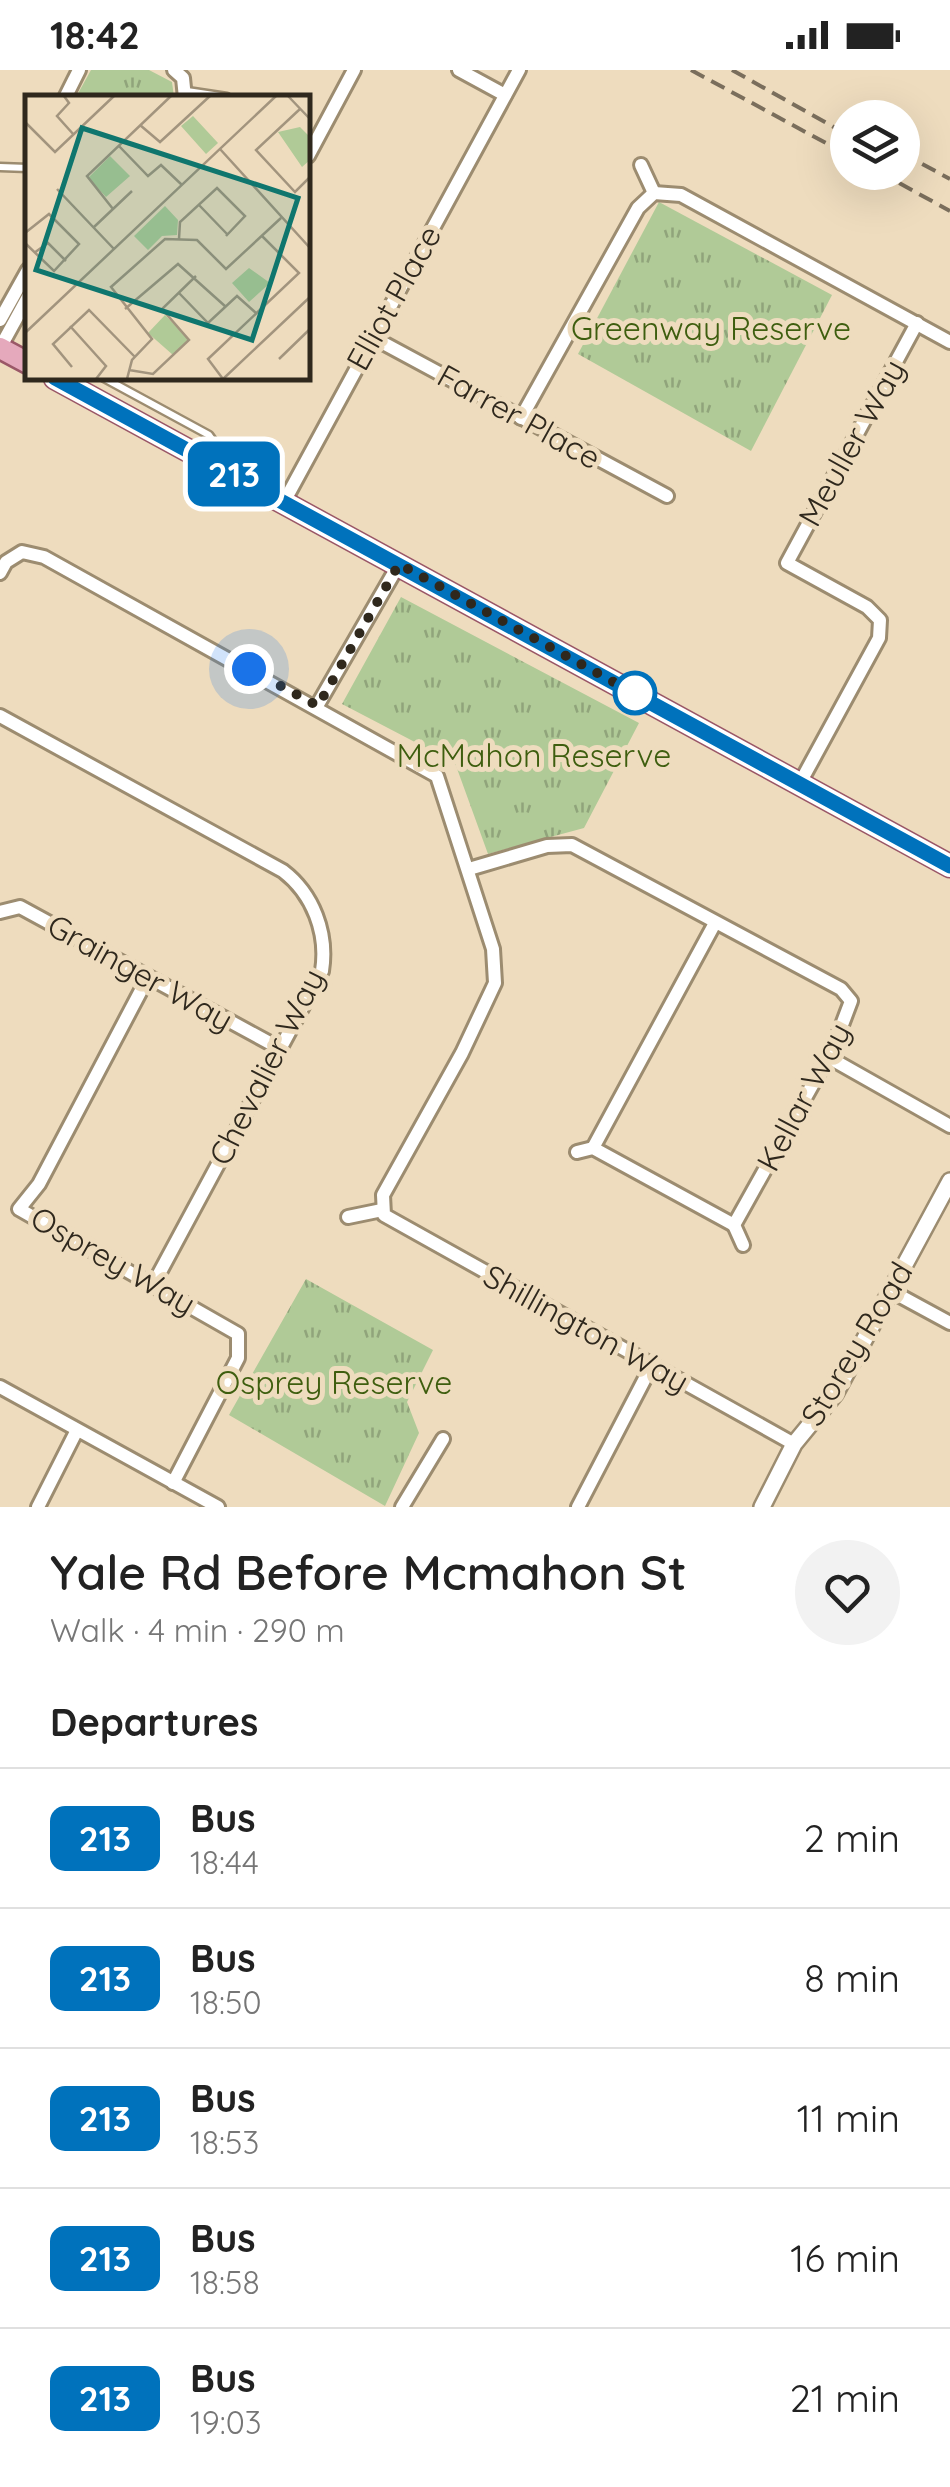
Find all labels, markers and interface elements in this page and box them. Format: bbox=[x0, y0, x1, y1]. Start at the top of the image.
text: 18:42 bbox=[50, 11, 140, 59]
inset map bbox=[25, 95, 310, 380]
map controls bbox=[830, 100, 920, 190]
button: layers bbox=[830, 100, 920, 190]
street label: Elliot Place bbox=[337, 218, 449, 377]
park label: Greenway Reserve bbox=[571, 308, 851, 348]
street label: Meuller Way bbox=[789, 352, 913, 533]
street label: Farrer Place bbox=[431, 355, 608, 477]
line badge: 213 bbox=[176, 442, 292, 506]
text: 213 bbox=[208, 452, 260, 496]
your location bbox=[224, 644, 274, 694]
unlabelled marker bbox=[614, 672, 656, 714]
park label: McMahon Reserve bbox=[397, 735, 671, 775]
street label: Grainger Way bbox=[41, 905, 240, 1039]
street label: Chevalier Way bbox=[200, 962, 333, 1171]
street label: Kellar Way bbox=[747, 1015, 859, 1178]
street label: Osprey Way bbox=[24, 1197, 203, 1323]
street label: Storey Road bbox=[792, 1254, 921, 1433]
street label: Shillington Way bbox=[477, 1255, 696, 1401]
park label: Osprey Reserve bbox=[216, 1362, 452, 1402]
button: heart bbox=[795, 1540, 900, 1645]
text: Yale Rd Before Mcmahon St bbox=[50, 1542, 686, 1602]
text: Walk · 4 min · 290 m bbox=[50, 1610, 345, 1650]
text: Departures bbox=[50, 1698, 258, 1746]
text: Bus bbox=[190, 1794, 256, 1842]
text: 2 min bbox=[804, 1814, 900, 1862]
text: 213 bbox=[79, 1816, 131, 1860]
text: 18:44 bbox=[190, 1842, 259, 1882]
text: Bus bbox=[190, 1934, 256, 1982]
text: 8 min bbox=[804, 1954, 900, 2002]
text: 213 bbox=[79, 1956, 131, 2000]
text: 18:50 bbox=[190, 1982, 262, 2022]
text: Bus bbox=[190, 2074, 256, 2122]
text: 11 min bbox=[797, 2094, 900, 2142]
text: 213 bbox=[79, 2096, 131, 2140]
text: 18:53 bbox=[190, 2122, 259, 2162]
text: Bus bbox=[190, 2214, 256, 2262]
text: 16 min bbox=[790, 2234, 900, 2282]
text: 213 bbox=[79, 2236, 131, 2280]
text: 18:58 bbox=[190, 2262, 260, 2302]
text: Bus bbox=[190, 2354, 256, 2402]
text: 21 min bbox=[790, 2374, 900, 2422]
text: 213 bbox=[79, 2376, 131, 2420]
text: 19:03 bbox=[190, 2402, 262, 2442]

